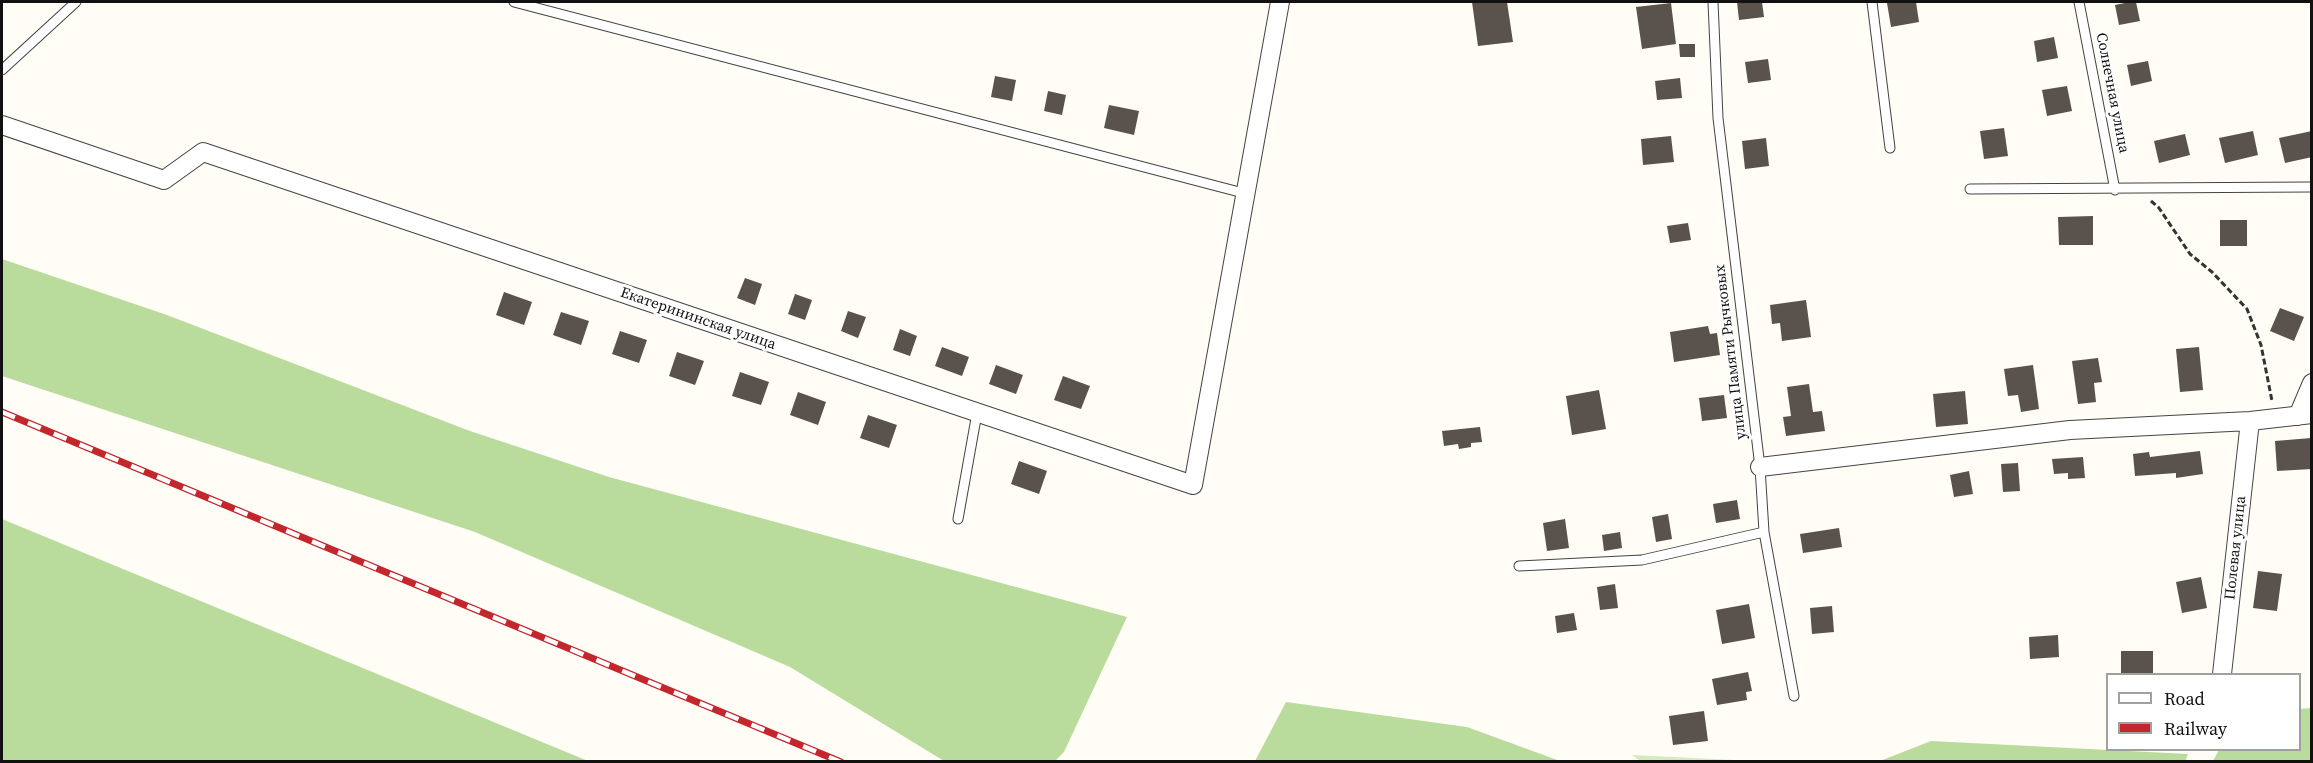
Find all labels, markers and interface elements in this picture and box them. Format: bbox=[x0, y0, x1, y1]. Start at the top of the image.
street label: Солнечная улица bbox=[2092, 31, 2132, 155]
street label: улица Памяти Рычковых bbox=[1711, 264, 1751, 440]
street label: Екатерининская улица bbox=[618, 284, 778, 354]
street label: Полевая улица bbox=[2222, 495, 2250, 601]
legend bbox=[2106, 673, 2301, 751]
text: Road bbox=[2164, 686, 2205, 711]
text: Railway bbox=[2164, 716, 2227, 741]

